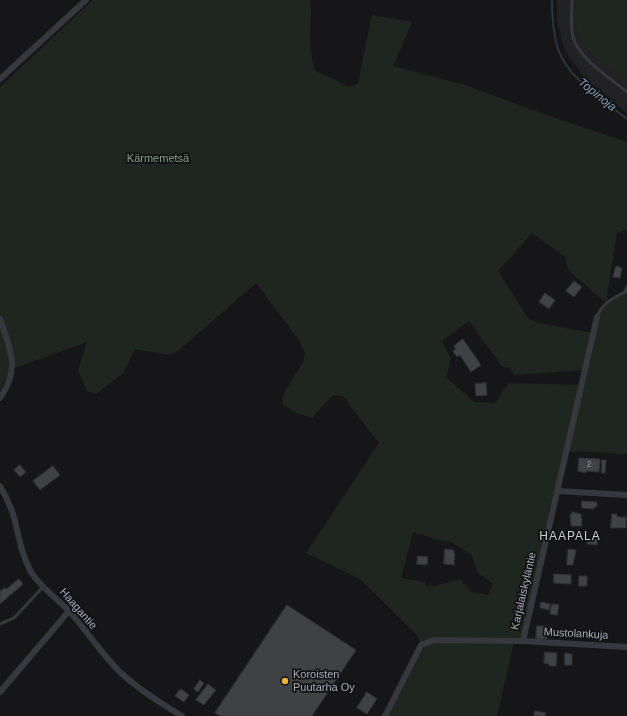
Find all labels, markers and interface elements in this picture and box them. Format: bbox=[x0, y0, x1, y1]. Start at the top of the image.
water label: Topinoja bbox=[575, 75, 619, 115]
park label: Kärmemetsä bbox=[127, 152, 189, 166]
house number: 2 bbox=[586, 460, 592, 470]
district label: HAAPALA bbox=[539, 530, 601, 544]
street label: Karjalaiskyläntie bbox=[509, 551, 539, 631]
street label: Haagantie bbox=[57, 586, 99, 632]
street label: Mustolankuja bbox=[543, 626, 609, 642]
place label: Koroisten Puutarha Oy bbox=[293, 668, 355, 694]
marker: Koroisten Puutarha Oy bbox=[280, 676, 290, 686]

